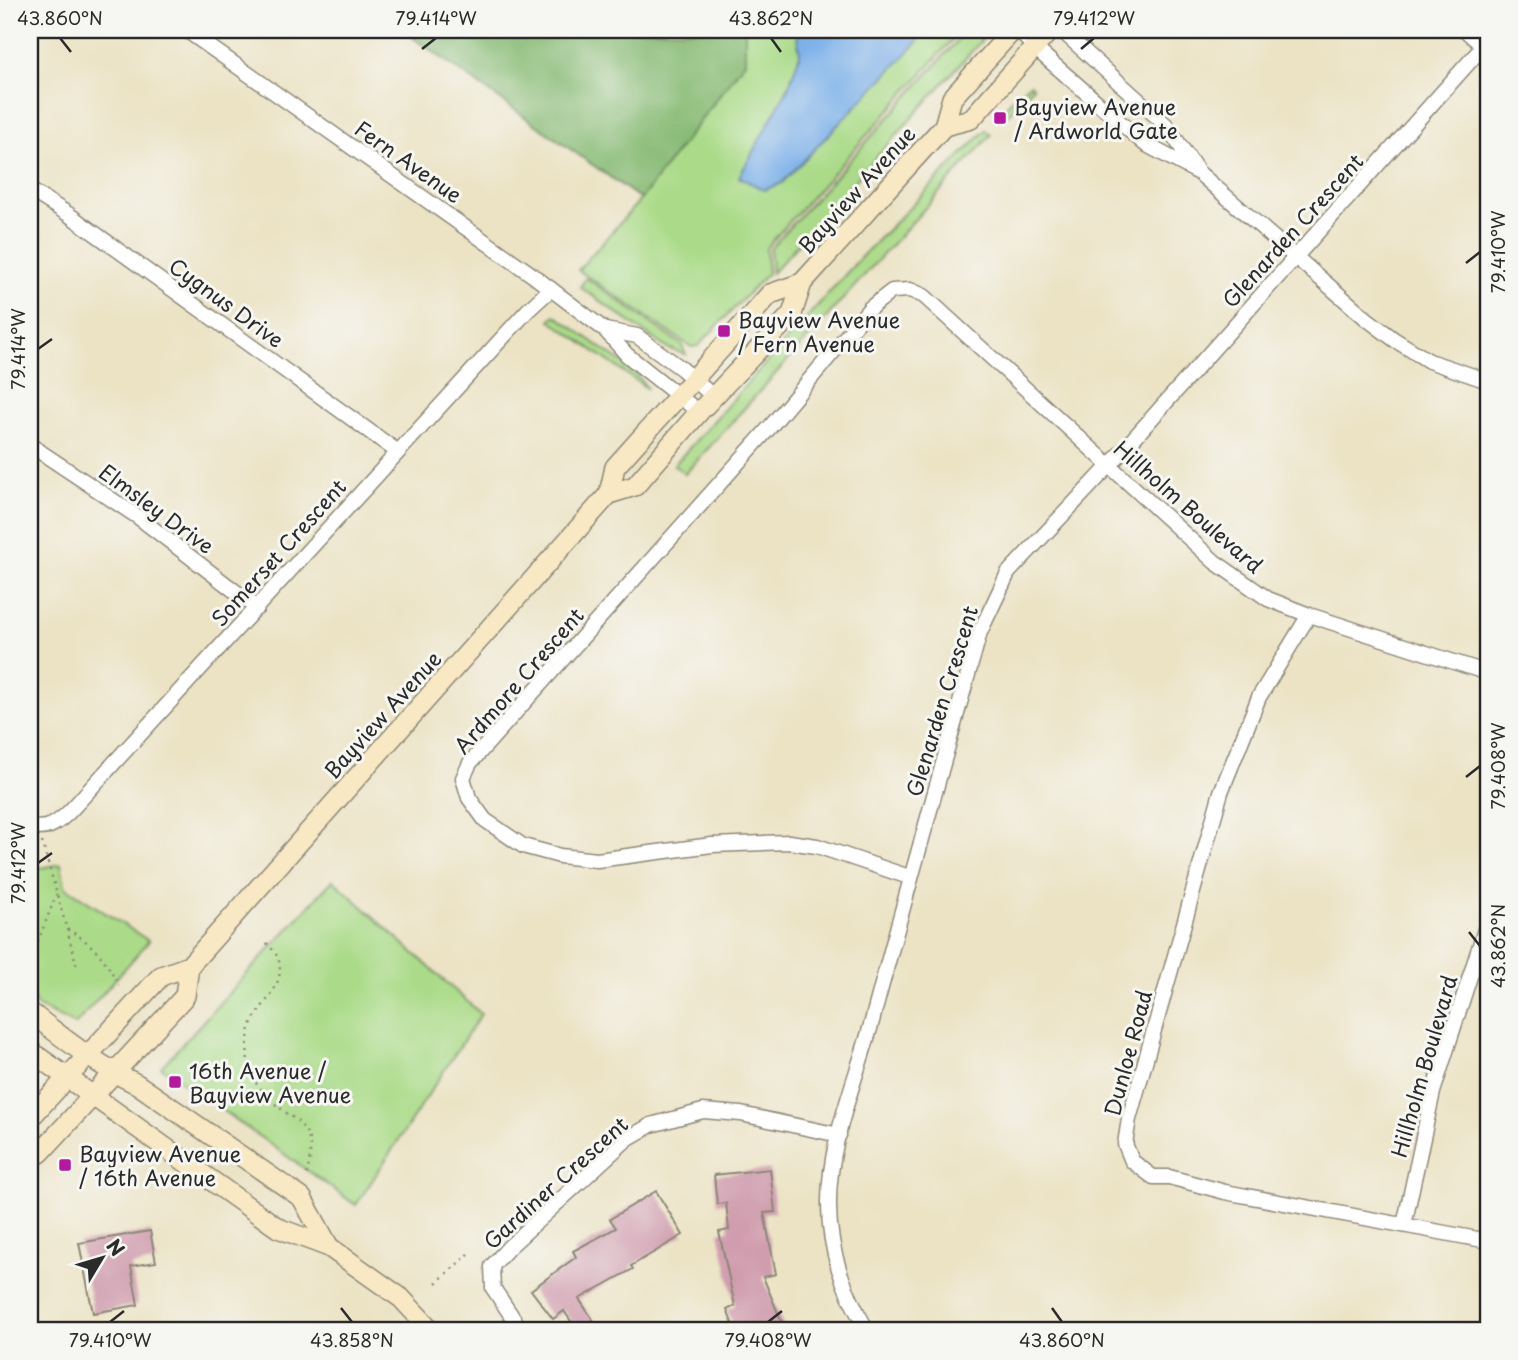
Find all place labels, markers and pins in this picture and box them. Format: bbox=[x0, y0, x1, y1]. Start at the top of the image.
place label: Bayview Avenue / Ardworld Gate bbox=[1014, 90, 1178, 146]
marker: Bayview Avenue / Ardworld Gate bbox=[992, 110, 1008, 126]
place label: Bayview Avenue / Fern Avenue bbox=[738, 303, 900, 359]
marker: Bayview Avenue / Fern Avenue bbox=[716, 323, 732, 339]
place label: 16th Avenue / Bayview Avenue bbox=[189, 1054, 351, 1110]
marker: 16th Avenue / Bayview Avenue bbox=[167, 1074, 183, 1090]
place label: Bayview Avenue / 16th Avenue bbox=[79, 1137, 241, 1193]
marker: Bayview Avenue / 16th Avenue bbox=[57, 1157, 73, 1173]

